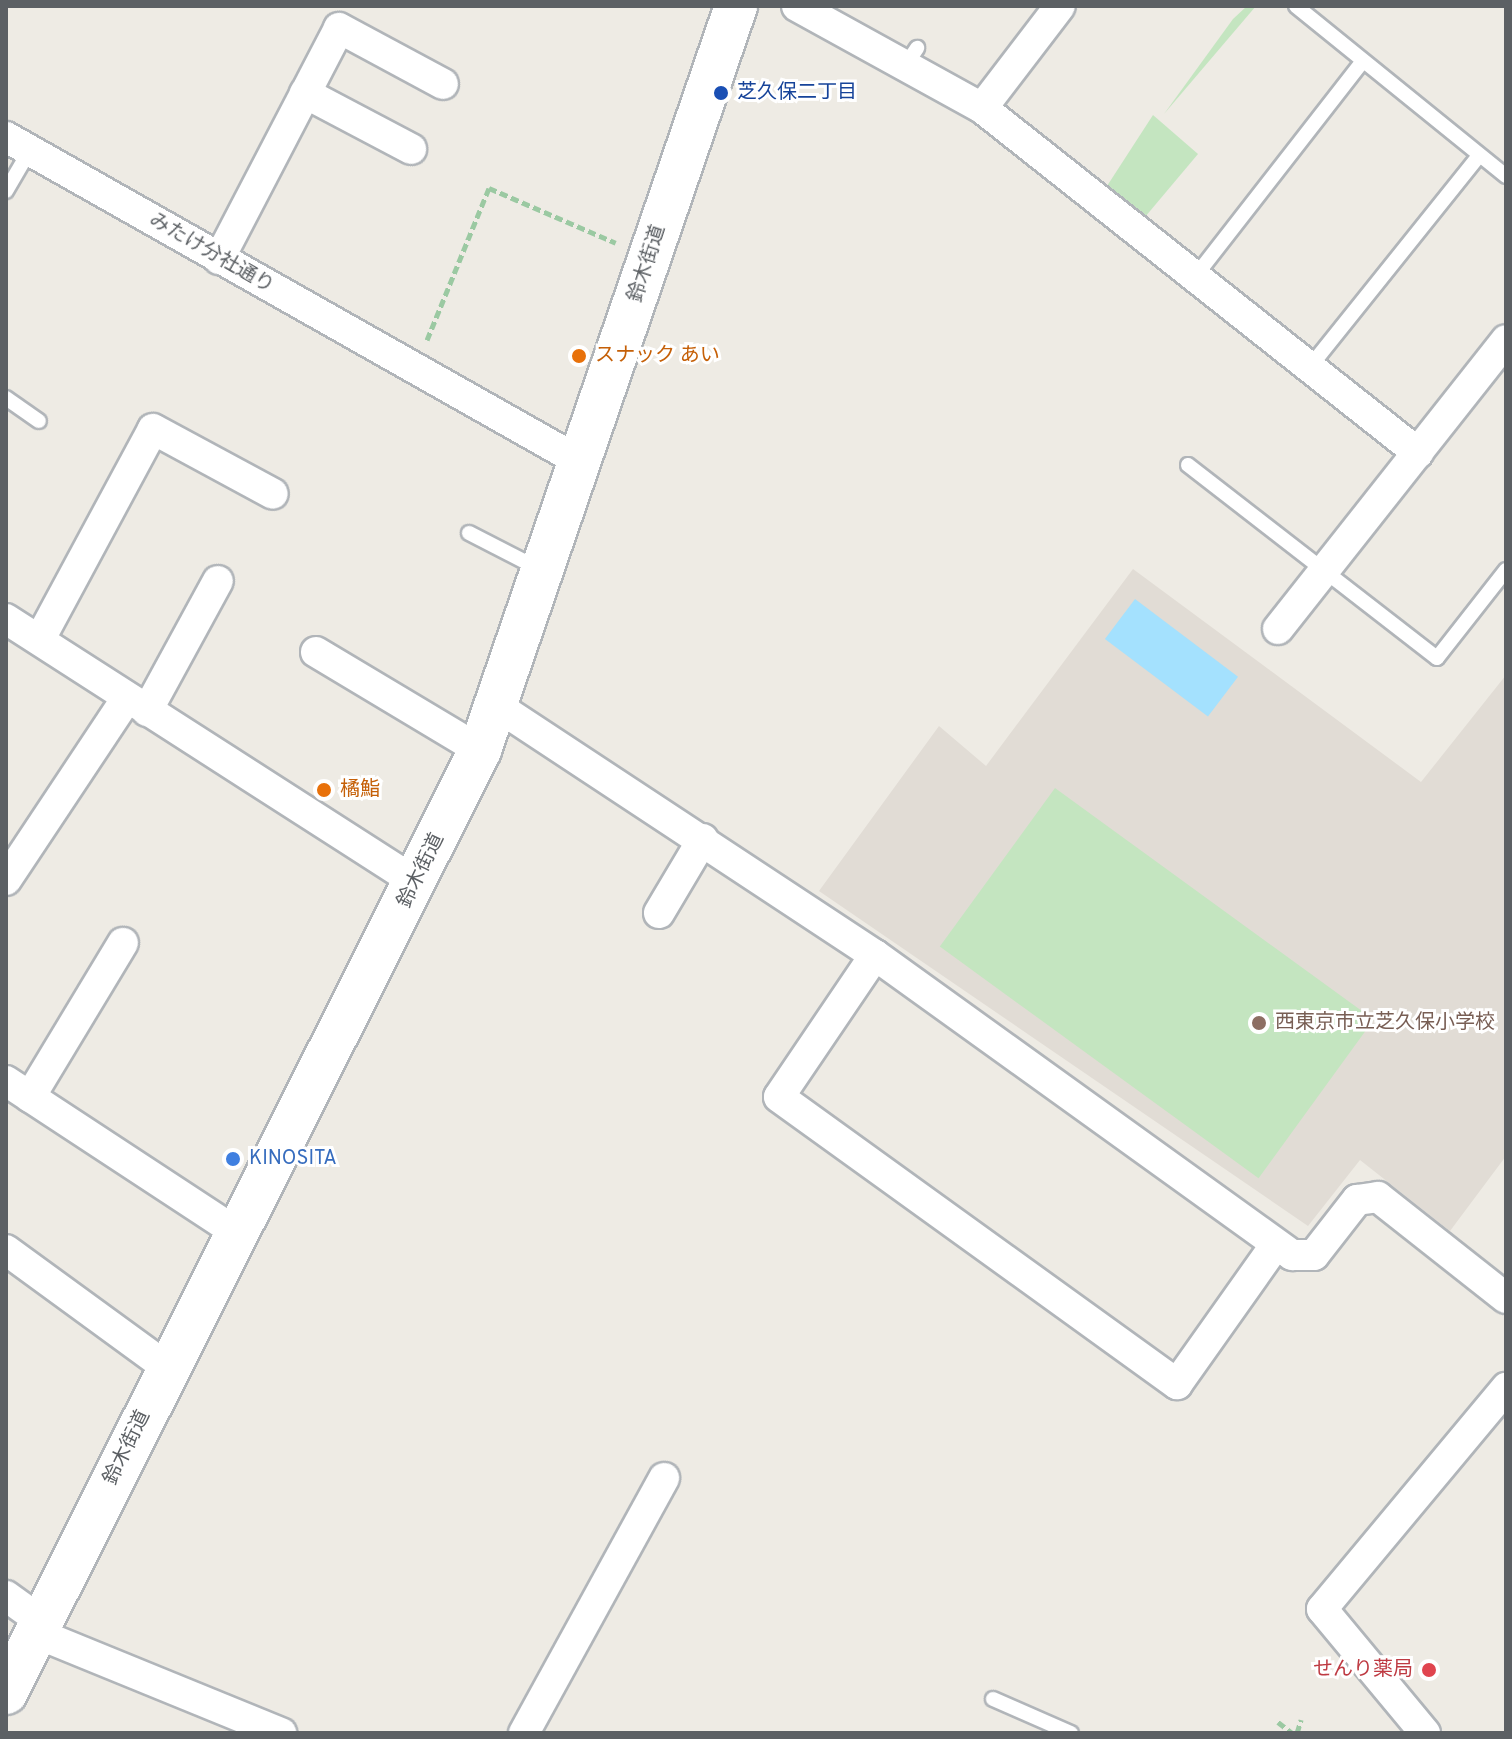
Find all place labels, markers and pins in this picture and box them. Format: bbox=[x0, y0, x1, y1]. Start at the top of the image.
place label: 芝久保二丁目 bbox=[737, 81, 857, 105]
marker: 芝久保二丁目 bbox=[712, 84, 730, 102]
place label: スナック あい bbox=[595, 344, 720, 368]
marker: スナック あい bbox=[570, 347, 588, 365]
place label: 橘鮨 bbox=[340, 778, 380, 802]
marker: 橘鮨 bbox=[315, 781, 333, 799]
place label: 西東京市立芝久保小学校 bbox=[1275, 1011, 1495, 1035]
marker: 西東京市立芝久保小学校 bbox=[1250, 1014, 1268, 1032]
place label: KINOSITA bbox=[249, 1147, 337, 1171]
marker: KINOSITA bbox=[224, 1150, 242, 1168]
place label: せんり薬局 bbox=[1313, 1658, 1413, 1682]
marker: せんり薬局 bbox=[1420, 1661, 1438, 1679]

